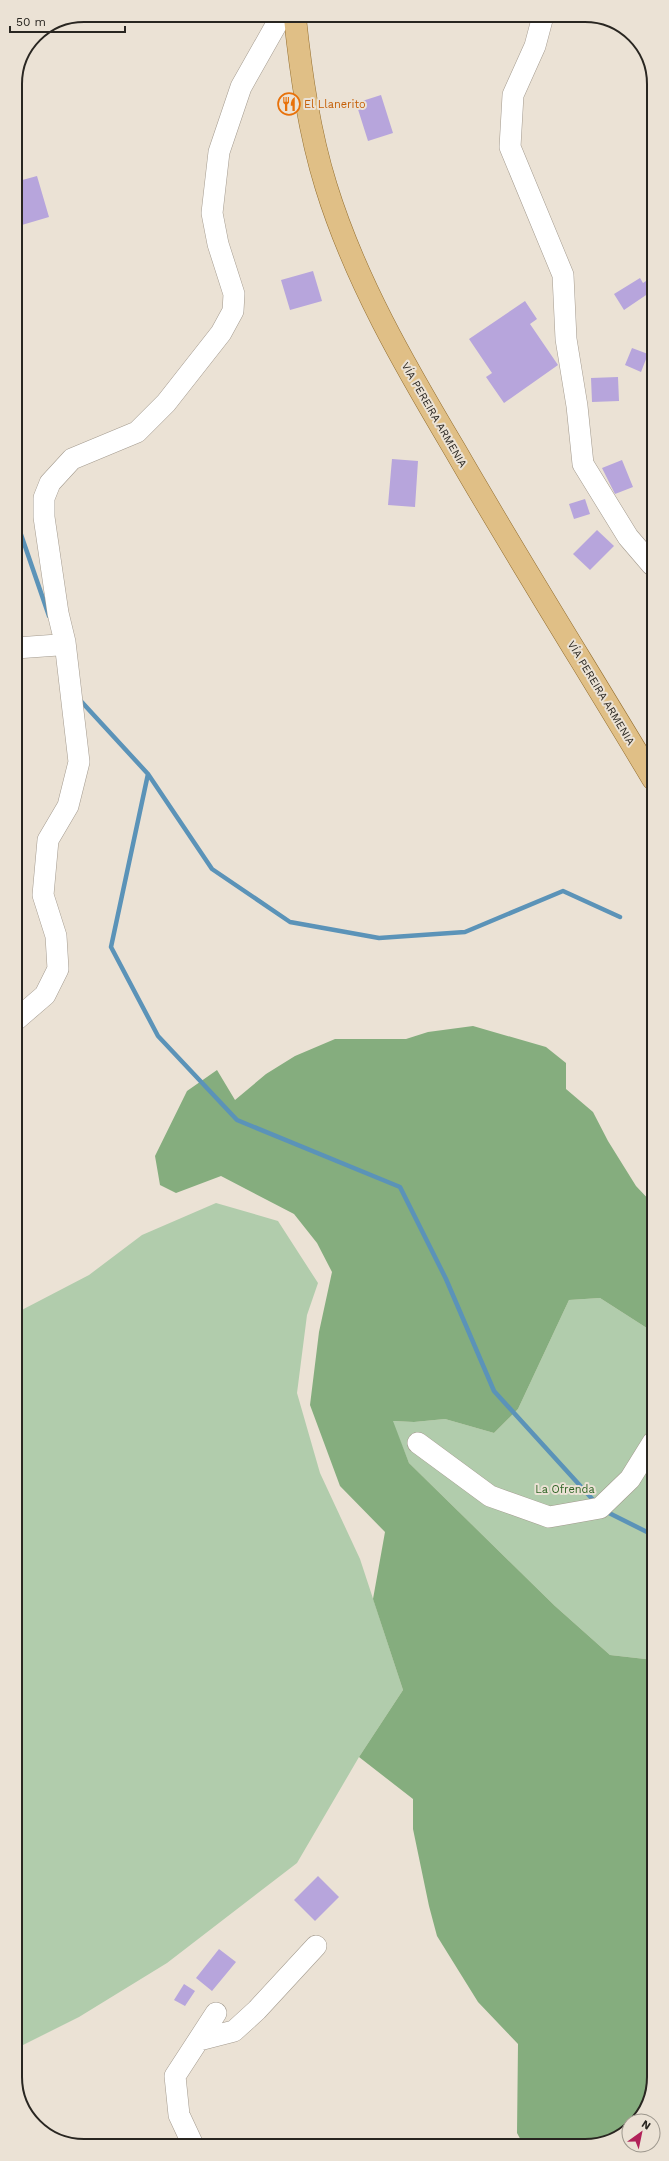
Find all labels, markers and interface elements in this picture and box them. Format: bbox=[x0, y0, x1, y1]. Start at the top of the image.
scale bar bbox=[10, 8, 125, 34]
text: 50 m bbox=[16, 15, 46, 29]
restaurant icon: El Llanerito bbox=[276, 91, 302, 117]
place label: El Llanerito bbox=[304, 98, 366, 111]
street label: VÍA PEREIRA ARMENIA bbox=[399, 360, 470, 470]
street label: VÍA PEREIRA ARMENIA bbox=[565, 638, 638, 747]
park label: La Ofrenda bbox=[535, 1483, 595, 1496]
north arrow bbox=[621, 2113, 661, 2153]
text: N bbox=[639, 2117, 653, 2133]

